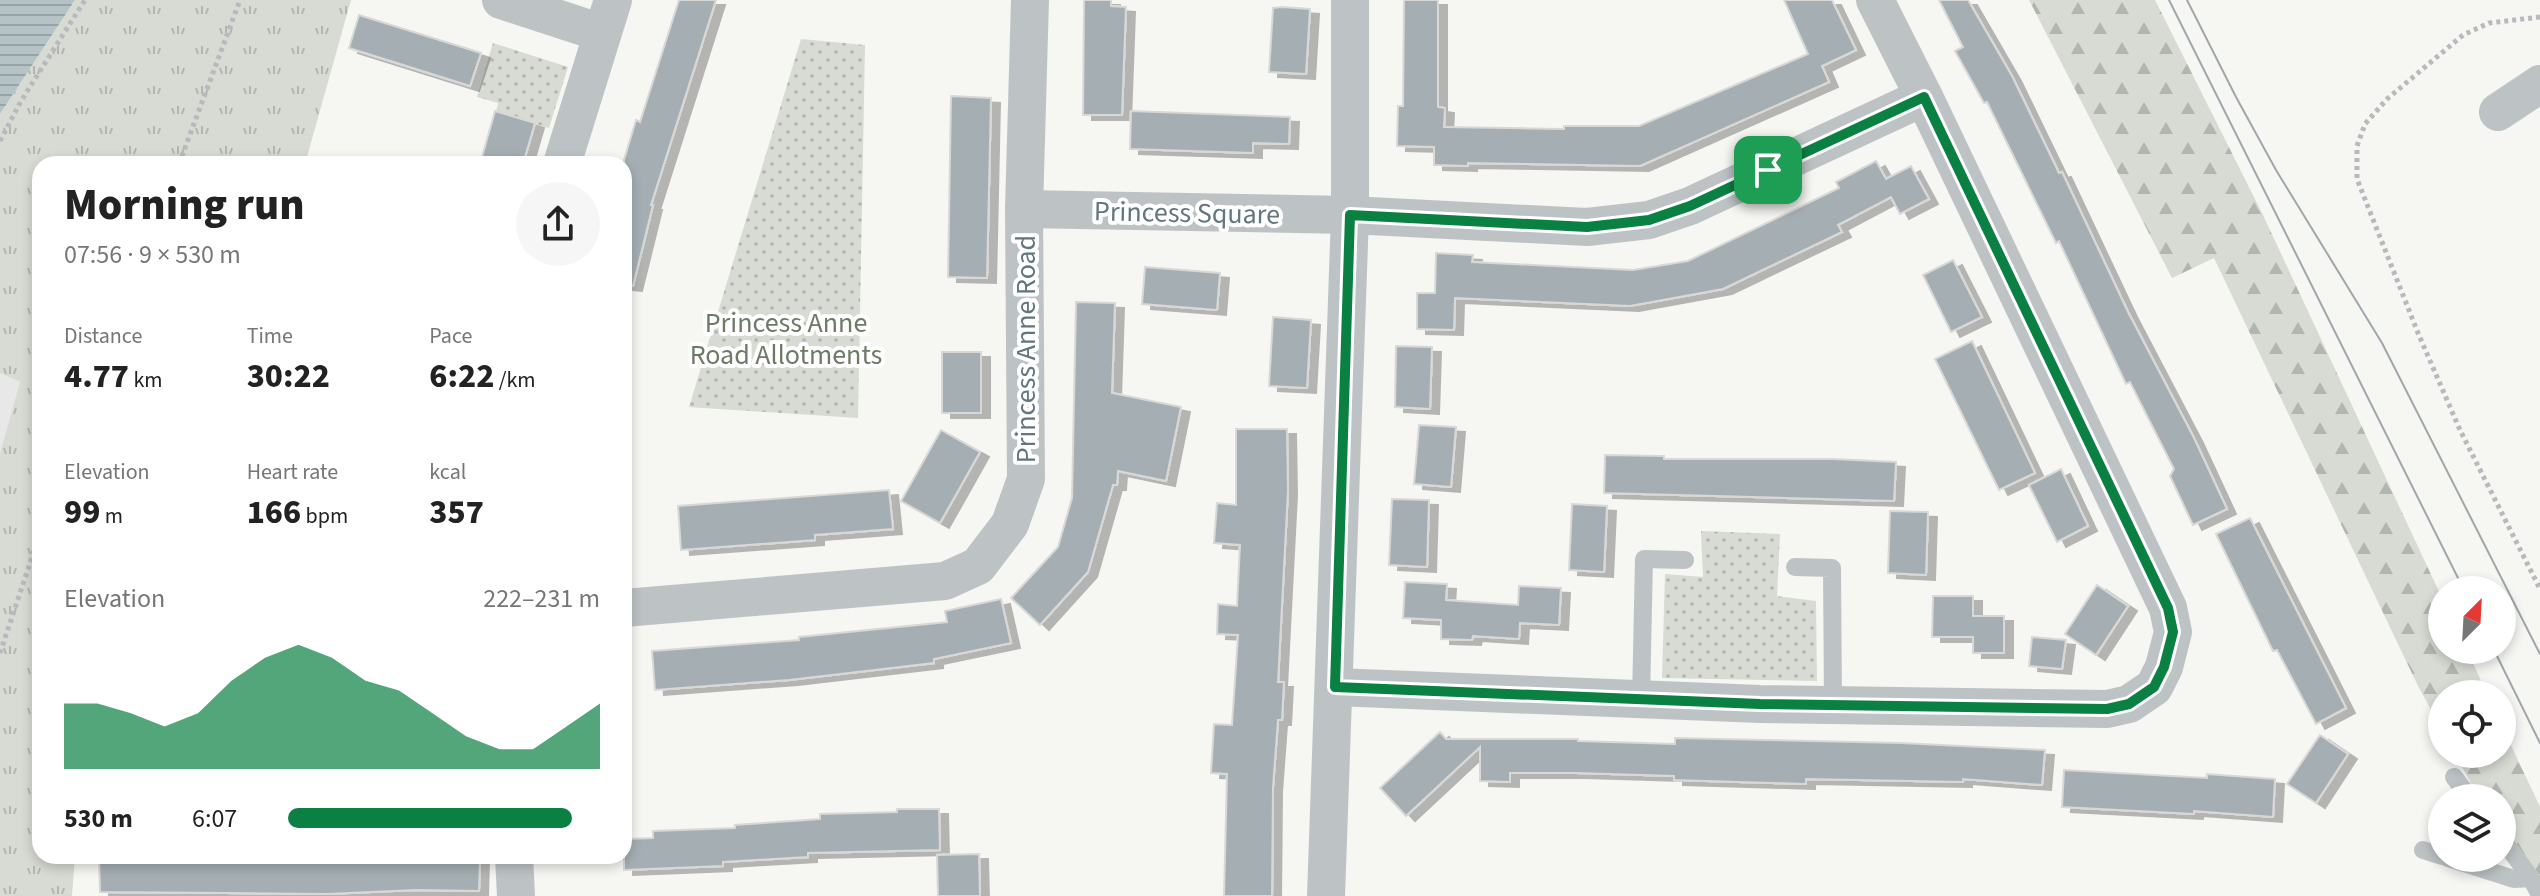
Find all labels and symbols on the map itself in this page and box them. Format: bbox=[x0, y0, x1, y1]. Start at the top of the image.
pin bbox=[1734, 136, 1802, 204]
street label: Princess Square bbox=[1094, 191, 1280, 235]
street label: Princess Anne Road bbox=[1006, 235, 1046, 463]
park label: Princess Anne Road Allotments bbox=[690, 303, 882, 375]
north arrow bbox=[2428, 576, 2516, 664]

